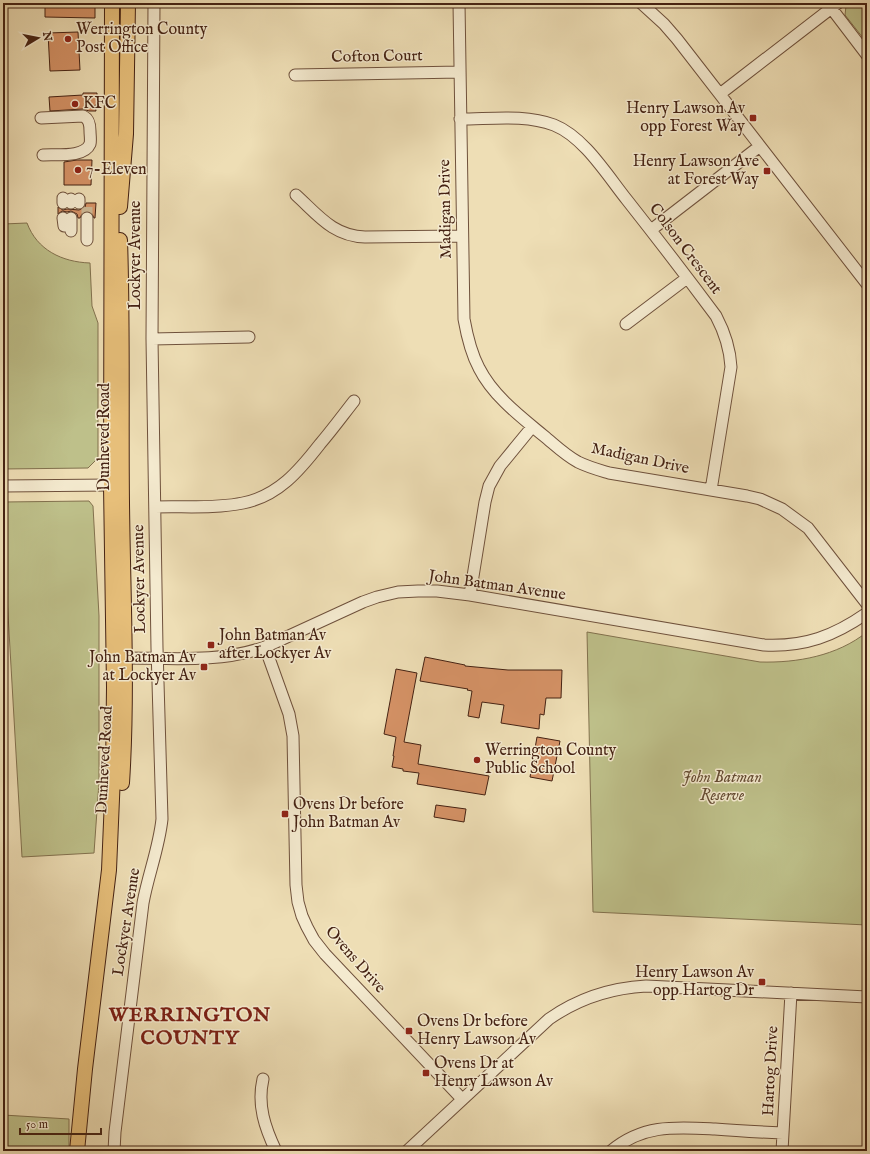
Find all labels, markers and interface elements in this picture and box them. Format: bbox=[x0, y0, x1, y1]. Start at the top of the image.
north arrow bbox=[18, 18, 58, 58]
place label: Werrington County Post Office bbox=[76, 20, 207, 58]
text: N bbox=[39, 30, 55, 43]
marker: Werrington County Post Office bbox=[63, 34, 73, 44]
street label: Cofton Court bbox=[331, 46, 423, 68]
place label: KFC bbox=[83, 94, 116, 114]
marker: KFC bbox=[70, 99, 80, 109]
place label: Henry Lawson Av opp Forest Way bbox=[626, 99, 746, 137]
marker: Henry Lawson Av opp Forest Way bbox=[748, 113, 758, 123]
place label: Henry Lawson Ave at Forest Way bbox=[633, 152, 759, 190]
street label: Madigan Drive bbox=[435, 159, 457, 259]
place label: 7-Eleven bbox=[86, 160, 147, 180]
marker: 7-Eleven bbox=[73, 165, 83, 175]
marker: Henry Lawson Ave at Forest Way bbox=[762, 166, 772, 176]
street label: Colson Crescent bbox=[644, 199, 726, 299]
street label: Lockyer Avenue bbox=[126, 201, 146, 309]
street label: Dunheved Road bbox=[95, 383, 115, 491]
street label: Madigan Drive bbox=[589, 439, 691, 479]
street label: Lockyer Avenue bbox=[129, 524, 151, 634]
street label: John Batman Avenue bbox=[425, 566, 567, 606]
place label: John Batman Av after Lockyer Av bbox=[217, 626, 332, 664]
marker: John Batman Av after Lockyer Av bbox=[206, 640, 216, 650]
place label: John Batman Av at Lockyer Av bbox=[87, 648, 197, 686]
marker: John Batman Av at Lockyer Av bbox=[199, 662, 209, 672]
street label: Dunheved Road bbox=[92, 705, 118, 814]
place label: Werrington County Public School bbox=[485, 741, 616, 779]
marker: Werrington County Public School bbox=[472, 755, 482, 765]
park label: John Batman Reserve bbox=[682, 768, 762, 806]
place label: Ovens Dr before John Batman Av bbox=[291, 795, 404, 833]
marker: Ovens Dr before John Batman Av bbox=[280, 809, 290, 819]
street label: Lockyer Avenue bbox=[109, 867, 145, 977]
street label: Ovens Drive bbox=[320, 922, 390, 998]
place label: Henry Lawson Av opp Hartog Dr bbox=[635, 963, 755, 1001]
marker: Henry Lawson Av opp Hartog Dr bbox=[757, 977, 767, 987]
district label: WERRINGTON COUNTY bbox=[108, 1003, 271, 1051]
place label: Ovens Dr before Henry Lawson Av bbox=[417, 1012, 537, 1050]
marker: Ovens Dr before Henry Lawson Av bbox=[404, 1026, 414, 1036]
street label: Hartog Drive bbox=[759, 1026, 783, 1116]
place label: Ovens Dr at Henry Lawson Av bbox=[434, 1054, 554, 1092]
marker: Ovens Dr at Henry Lawson Av bbox=[421, 1068, 431, 1078]
scale bar bbox=[20, 1110, 101, 1136]
text: 50 m bbox=[26, 1117, 48, 1132]

